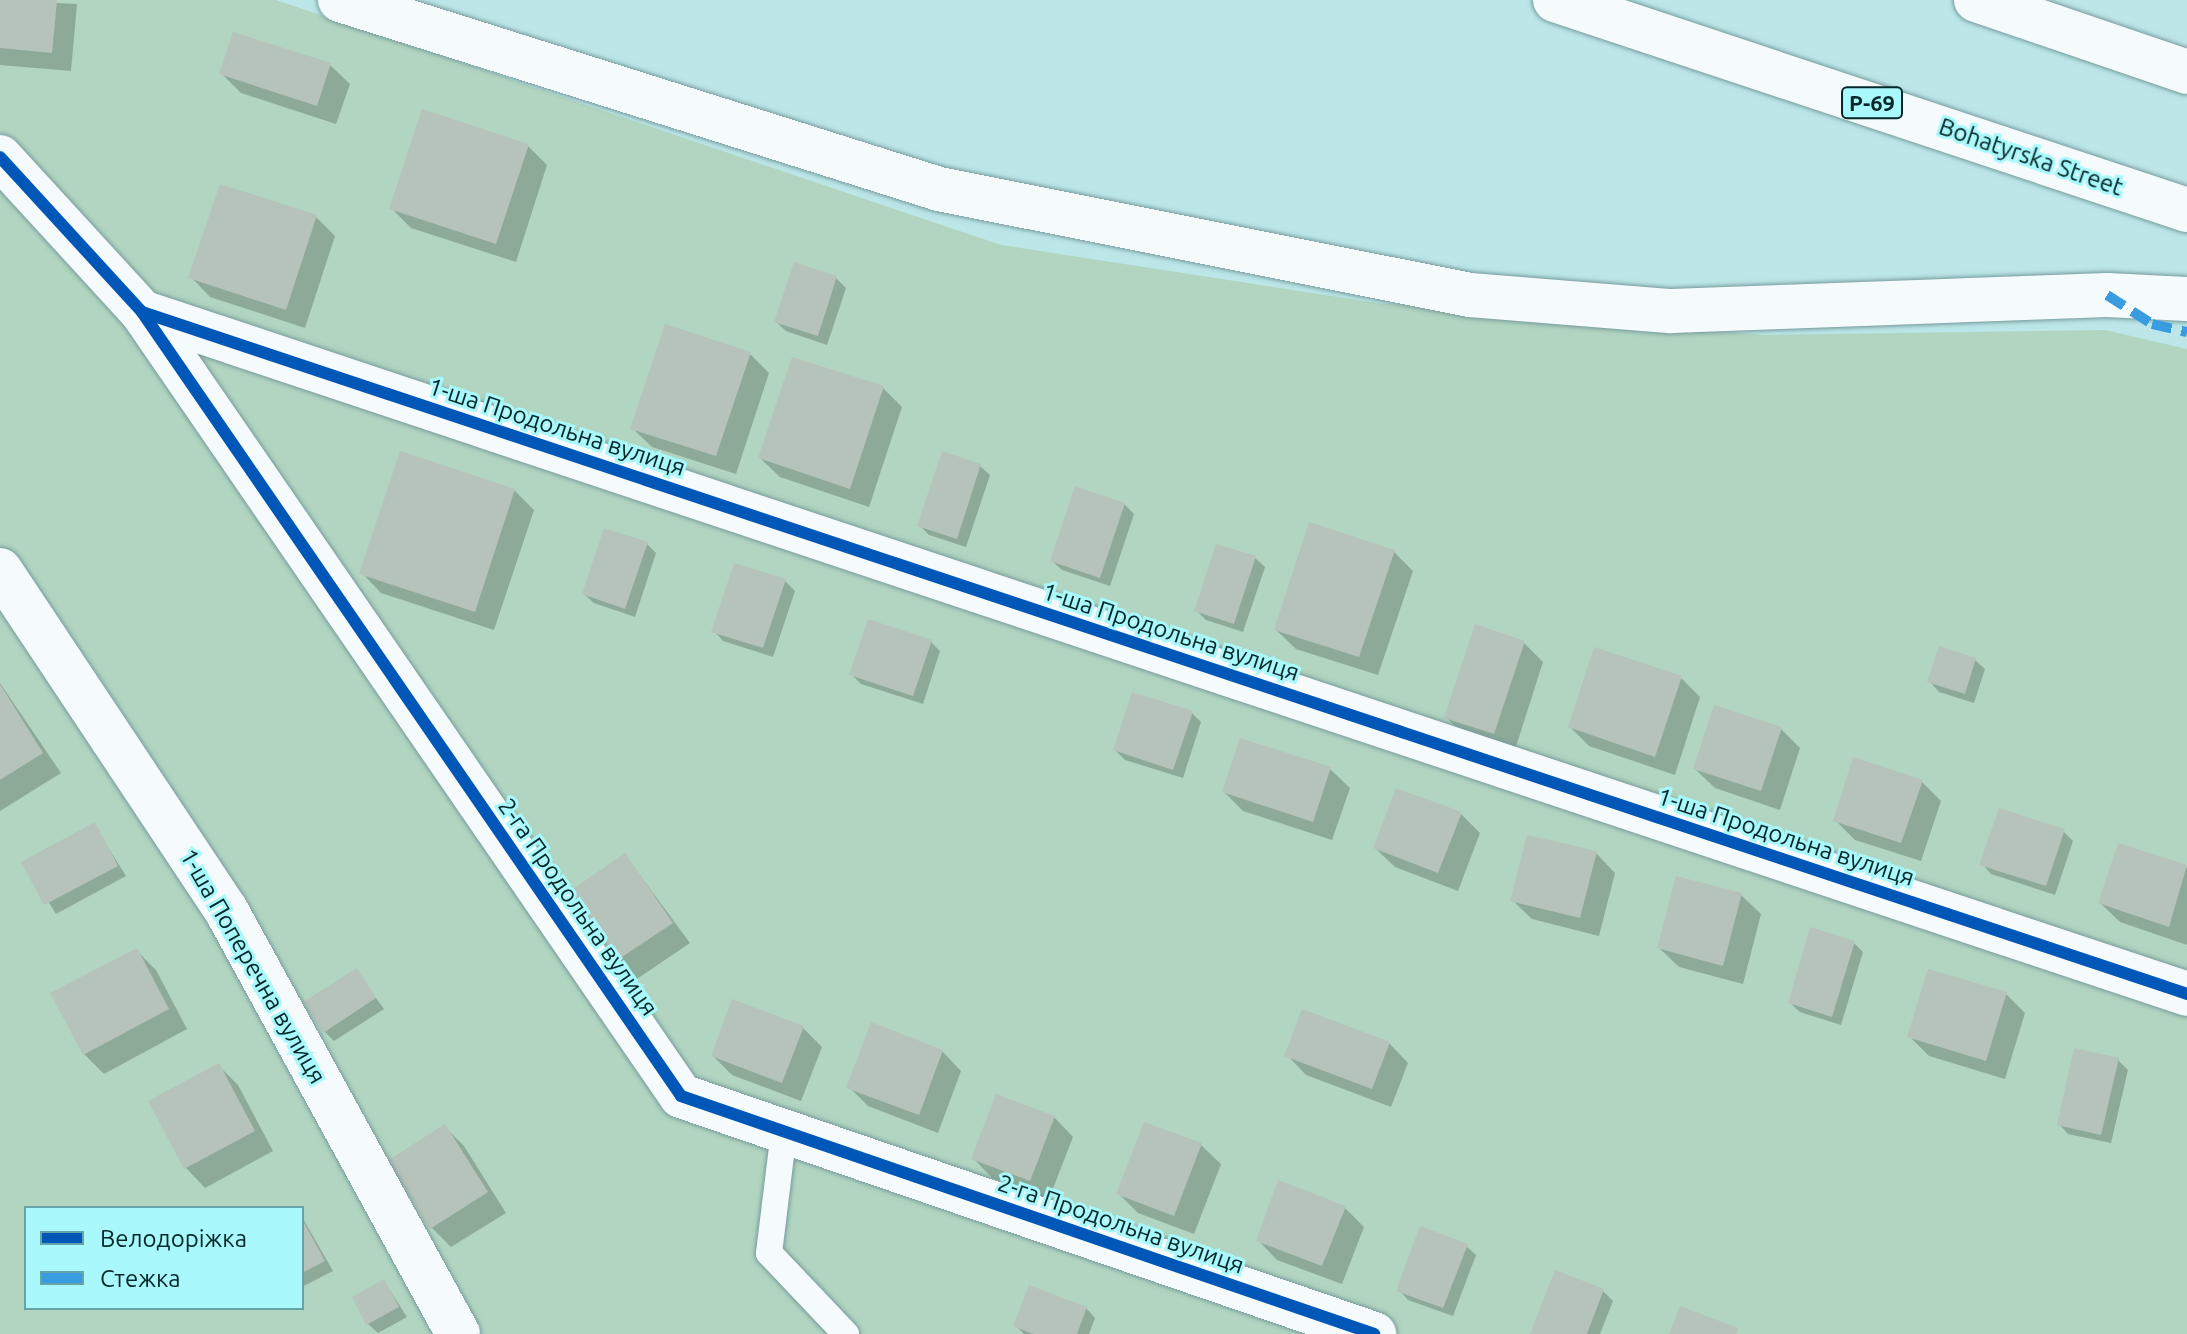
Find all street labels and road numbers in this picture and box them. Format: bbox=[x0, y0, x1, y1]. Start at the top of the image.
road number: Р-69 bbox=[1840, 85, 1904, 121]
street label: Bohatyrska Street bbox=[1935, 112, 2127, 202]
street label: 1-ша Продольна вулиця bbox=[425, 372, 689, 482]
street label: 1-ша Продольна вулиця bbox=[1039, 577, 1303, 687]
street label: 1-ша Продольна вулиця bbox=[1654, 782, 1918, 892]
street label: 2-га Продольна вулиця bbox=[492, 793, 664, 1021]
street label: 1-ша Поперечна вулиця bbox=[174, 843, 332, 1089]
street label: 2-га Продольна вулиця bbox=[994, 1168, 1248, 1280]

